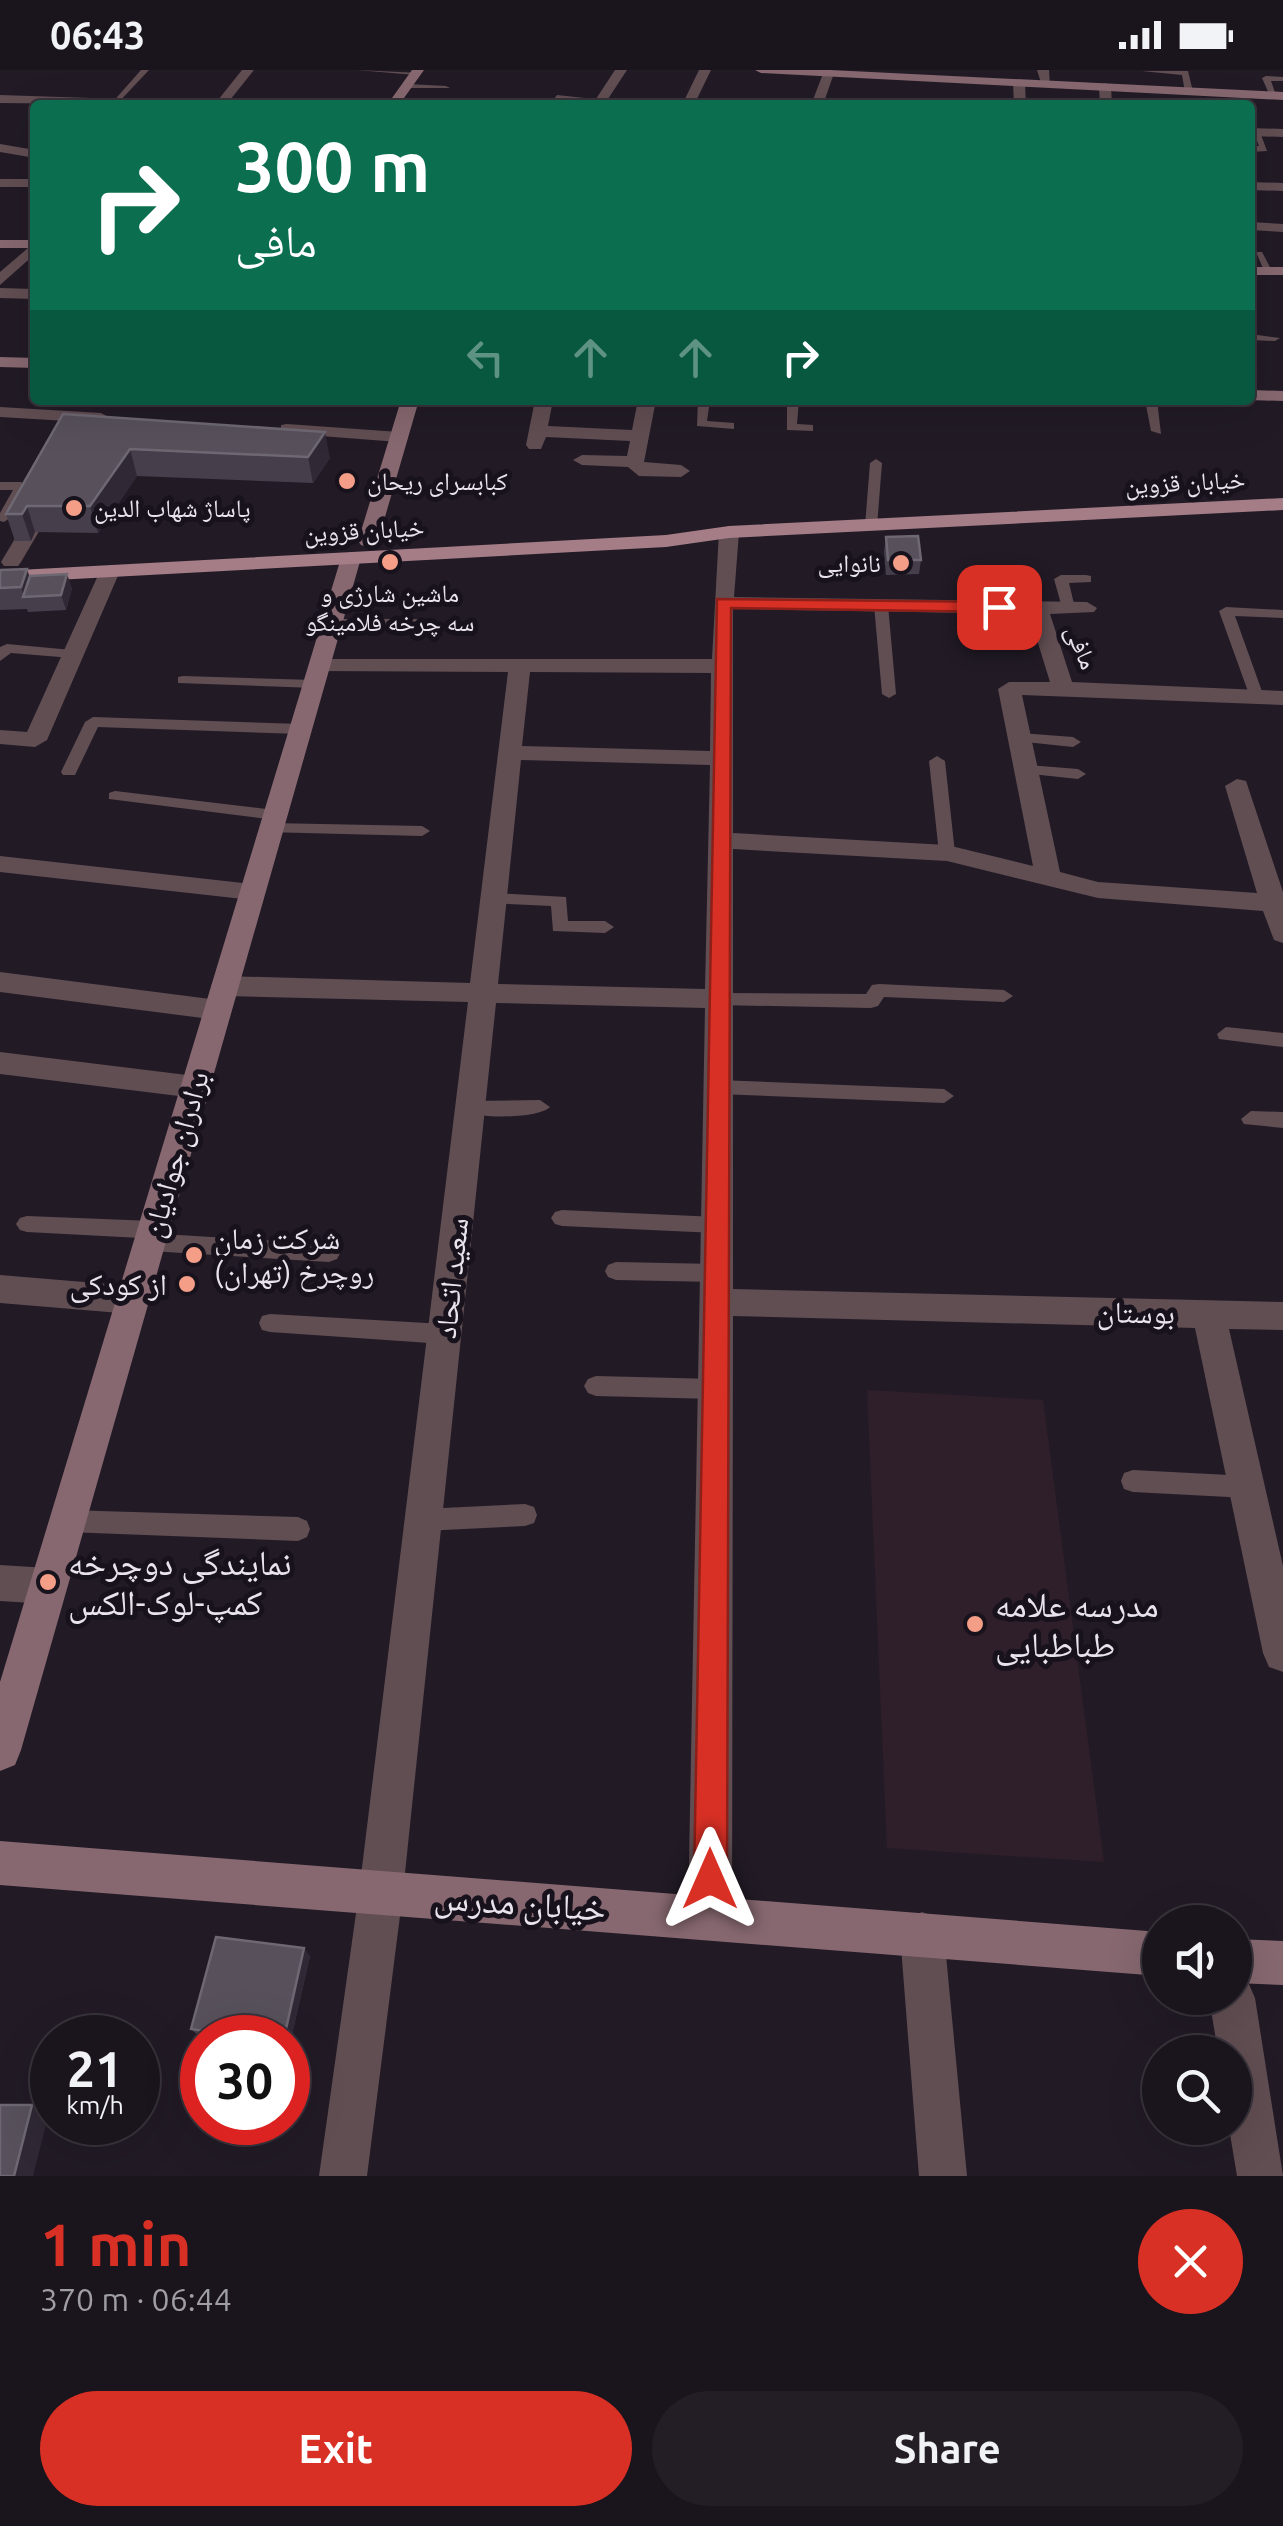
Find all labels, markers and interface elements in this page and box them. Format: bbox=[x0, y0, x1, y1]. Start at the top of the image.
text: 06:43 bbox=[50, 14, 145, 56]
text: 300 m bbox=[235, 127, 430, 205]
icon: right bbox=[70, 140, 200, 270]
text: مافی bbox=[235, 215, 317, 266]
icon: left bbox=[458, 330, 513, 385]
icon: ahead bbox=[563, 330, 618, 385]
icon: ahead bbox=[668, 330, 723, 385]
icon: right bbox=[773, 330, 828, 385]
street label: خیابان قزوین bbox=[1124, 465, 1246, 501]
place label: کبابسرای ریحان bbox=[367, 467, 508, 497]
marker: کبابسرای ریحان bbox=[336, 470, 358, 492]
place label: پاساژ شهاب الدین bbox=[94, 494, 251, 524]
marker: پاساژ شهاب الدین bbox=[63, 497, 85, 519]
street label: خیابان قزوین bbox=[303, 513, 425, 549]
place label: نانوایی bbox=[818, 549, 881, 579]
marker: ماشین شارژی و سه چرخه فلامینگو bbox=[379, 551, 401, 573]
marker: نانوایی bbox=[890, 552, 912, 574]
pin bbox=[957, 565, 1042, 650]
place label: ماشین شارژی و سه چرخه فلامینگو bbox=[305, 579, 475, 637]
icon: arrive bbox=[972, 580, 1027, 635]
street label: مافی bbox=[1059, 621, 1103, 674]
street label: برادران جوادیان bbox=[135, 1067, 217, 1242]
street label: سعید اتحاد bbox=[428, 1216, 475, 1340]
place label: شرکت زمان روچرخ (تهران) bbox=[214, 1221, 374, 1292]
marker: شرکت زمان روچرخ (تهران) bbox=[183, 1244, 205, 1266]
place label: از کودکی bbox=[69, 1267, 167, 1303]
marker: از کودکی bbox=[176, 1273, 198, 1295]
street label: بوستان bbox=[1097, 1294, 1175, 1332]
place label: نمایندگی دوچرخه کمپ-لوک-الکس bbox=[68, 1542, 292, 1624]
marker: نمایندگی دوچرخه کمپ-لوک-الکس bbox=[37, 1571, 59, 1593]
place label: مدرسه علامه طباطبایی bbox=[995, 1584, 1159, 1666]
marker: مدرسه علامه طباطبایی bbox=[964, 1613, 986, 1635]
position arrow bbox=[658, 1827, 762, 1931]
street label: خیابان مدرس bbox=[433, 1876, 607, 1930]
map controls bbox=[1142, 1905, 1252, 2145]
button: sound bbox=[1142, 1905, 1252, 2015]
speed limit sign: 30 bbox=[180, 2015, 310, 2145]
button: search bbox=[1142, 2035, 1252, 2145]
text: 21 bbox=[67, 2040, 123, 2096]
text: km/h bbox=[66, 2091, 124, 2119]
button: close bbox=[1138, 2209, 1243, 2314]
text: 1 min bbox=[40, 2210, 192, 2277]
text: 370 m · 06:44 bbox=[40, 2281, 232, 2317]
button: Exit bbox=[40, 2391, 632, 2506]
button: Share bbox=[652, 2391, 1243, 2506]

